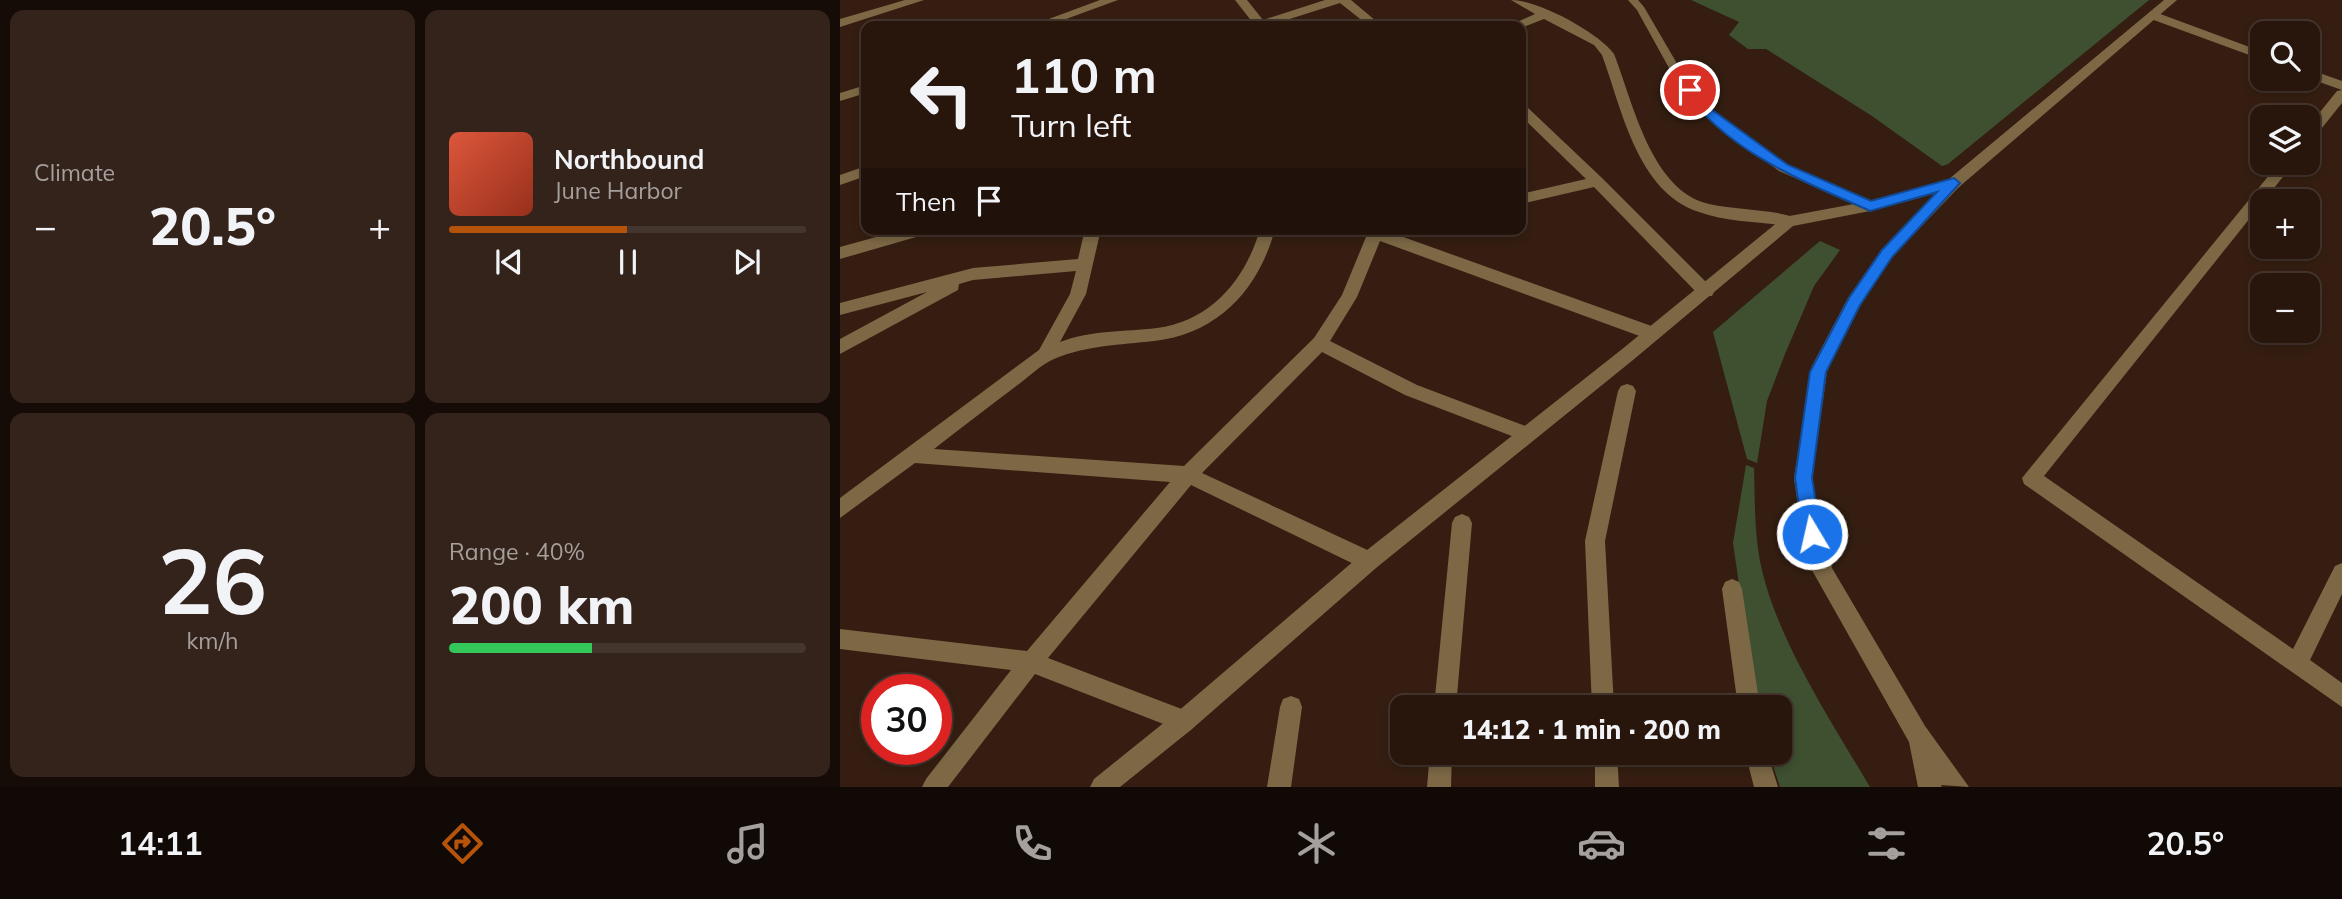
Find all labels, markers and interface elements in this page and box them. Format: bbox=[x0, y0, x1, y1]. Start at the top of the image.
map controls bbox=[2250, 21, 2320, 343]
button: search bbox=[2250, 21, 2320, 91]
text: 110 m bbox=[1011, 44, 1157, 105]
icon: left bbox=[896, 49, 987, 140]
pin bbox=[1660, 60, 1720, 120]
icon: arrive bbox=[1671, 71, 1709, 109]
text: Turn left bbox=[1011, 105, 1131, 145]
button: layers bbox=[2250, 105, 2320, 175]
text: Northbound bbox=[554, 143, 704, 176]
text: Climate bbox=[34, 158, 115, 187]
text: June Harbor bbox=[554, 176, 682, 205]
icon: arrive bbox=[970, 182, 1008, 220]
text: Then bbox=[896, 185, 956, 218]
button: + bbox=[2250, 189, 2320, 259]
text: 20.5° bbox=[149, 193, 276, 258]
text: − bbox=[34, 202, 57, 250]
text: + bbox=[368, 202, 391, 250]
icon: previous bbox=[490, 243, 528, 281]
icon: pause bbox=[609, 243, 647, 281]
icon: next bbox=[728, 243, 766, 281]
button: − bbox=[2250, 273, 2320, 343]
position arrow bbox=[1775, 497, 1849, 571]
text: 26 bbox=[158, 523, 267, 637]
text: Range · 40% bbox=[449, 537, 585, 566]
text: 200 km bbox=[449, 572, 634, 637]
text: km/h bbox=[186, 626, 239, 655]
speed limit sign: 30 bbox=[861, 674, 952, 765]
text: 14:12 · 1 min · 200 m bbox=[1461, 713, 1721, 746]
icon: directions bbox=[438, 819, 487, 868]
icon: music bbox=[723, 819, 772, 868]
icon: phone bbox=[1008, 819, 1057, 868]
icon: climate bbox=[1292, 819, 1341, 868]
icon: car bbox=[1577, 819, 1626, 868]
icon: filters bbox=[1862, 819, 1911, 868]
text: 14:11 bbox=[118, 823, 203, 863]
text: 20.5° bbox=[2146, 823, 2224, 863]

